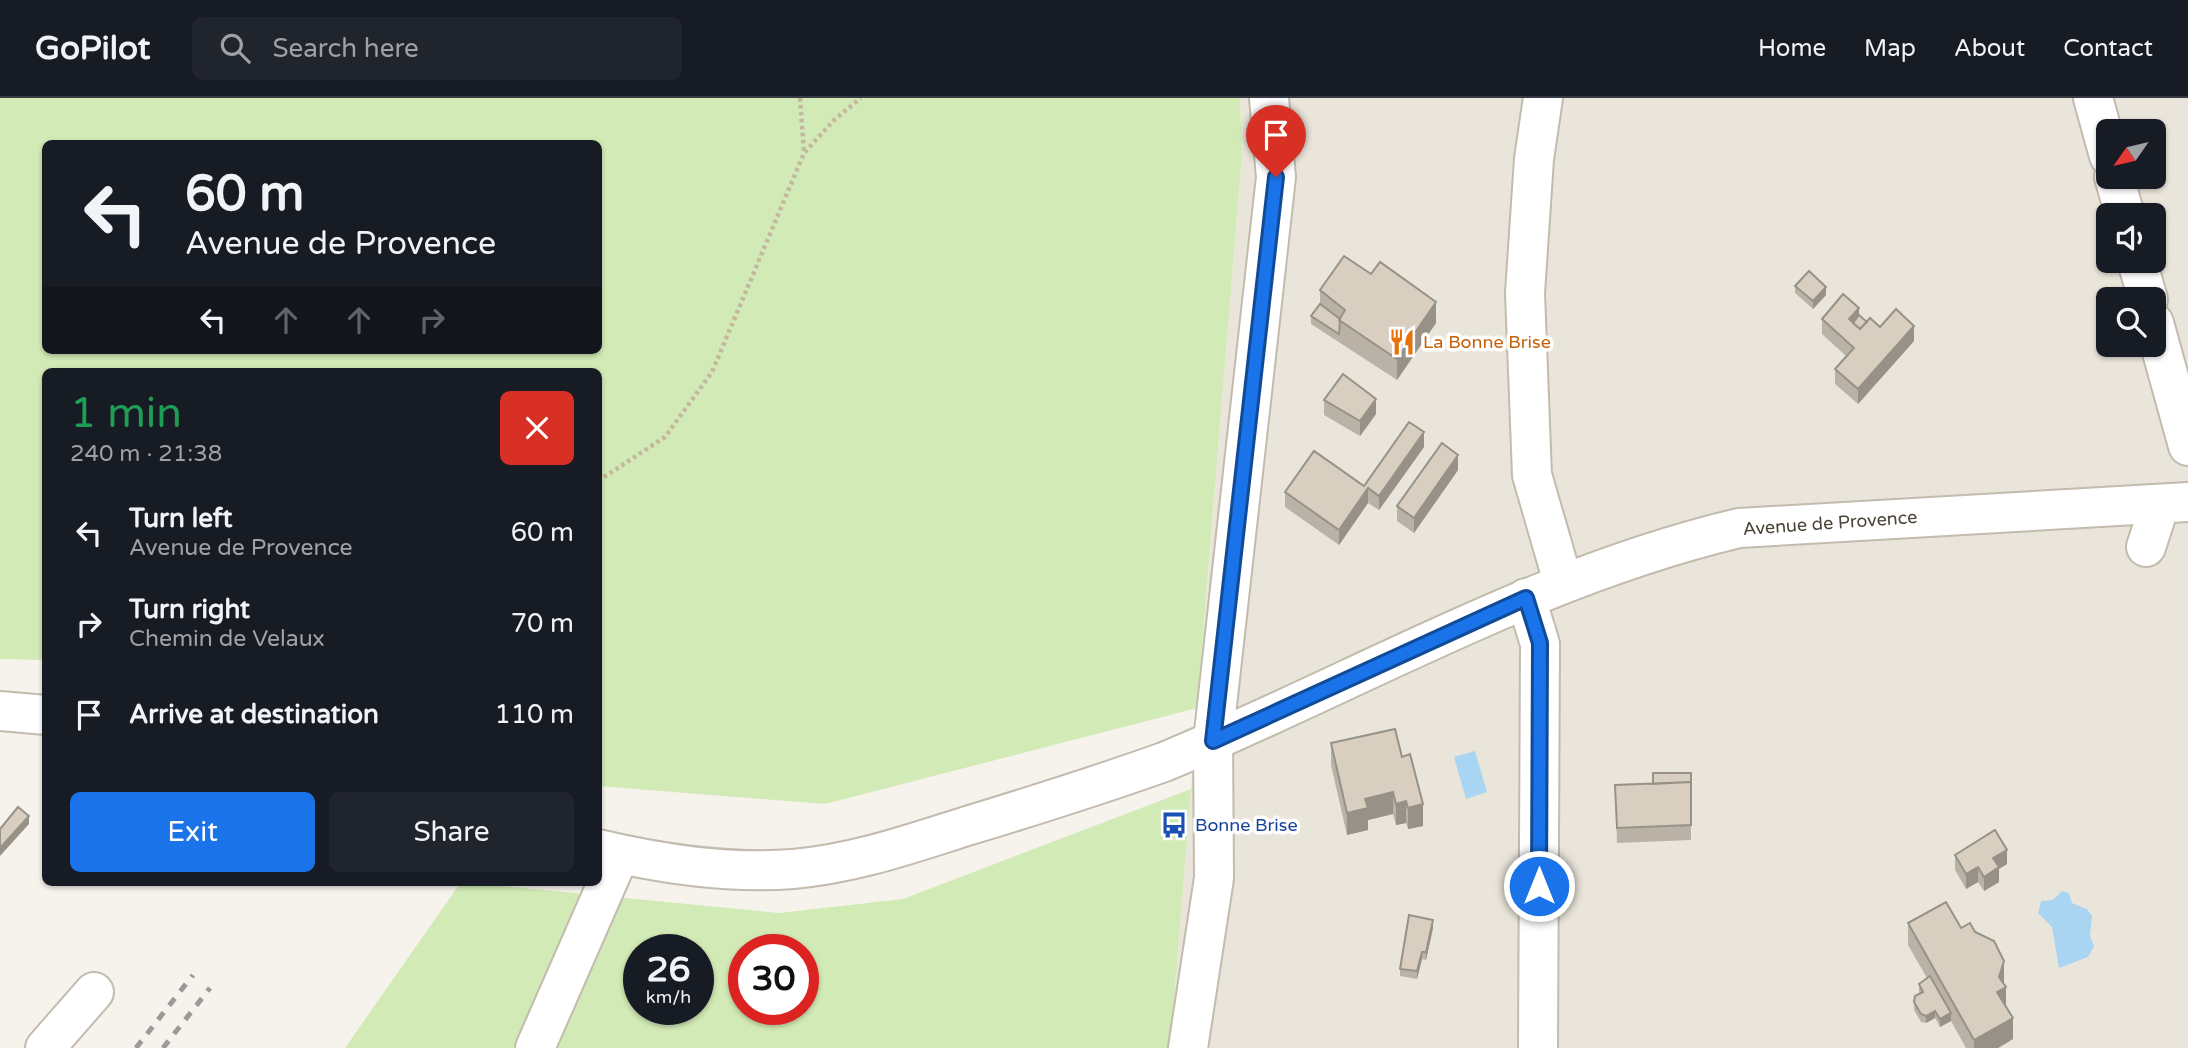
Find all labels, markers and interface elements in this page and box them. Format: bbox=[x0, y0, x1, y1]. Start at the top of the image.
search box bbox=[192, 17, 682, 80]
text: GoPilot bbox=[35, 29, 150, 68]
icon: search bbox=[216, 29, 254, 67]
text: Search here bbox=[272, 33, 419, 64]
text: Home bbox=[1758, 34, 1826, 63]
text: Map bbox=[1864, 34, 1916, 63]
text: About bbox=[1954, 34, 2025, 63]
text: Contact bbox=[2063, 34, 2153, 63]
pin bbox=[1246, 105, 1306, 177]
icon: arrive bbox=[1257, 116, 1295, 154]
north arrow bbox=[2096, 119, 2166, 189]
map controls bbox=[2096, 119, 2166, 357]
text: 60 m bbox=[185, 165, 304, 224]
icon: left bbox=[70, 168, 161, 259]
button: sound bbox=[2096, 203, 2166, 273]
text: Avenue de Provence bbox=[185, 225, 496, 263]
button: search bbox=[2096, 287, 2166, 357]
icon: left bbox=[194, 301, 232, 339]
icon: ahead bbox=[267, 301, 305, 339]
icon: ahead bbox=[340, 301, 378, 339]
icon: right bbox=[413, 301, 451, 339]
restaurant icon: La Bonne Brise bbox=[1387, 327, 1417, 357]
place label: La Bonne Brise bbox=[1423, 331, 1551, 353]
text: 1 min bbox=[70, 388, 182, 439]
button: close bbox=[500, 391, 574, 465]
text: 240 m · 21:38 bbox=[70, 440, 222, 468]
text: Turn left bbox=[129, 503, 232, 534]
street label: Avenue de Provence bbox=[1742, 506, 1918, 540]
icon: left bbox=[70, 514, 108, 552]
text: 60 m bbox=[511, 517, 574, 548]
text: Avenue de Provence bbox=[129, 534, 353, 562]
text: Turn right bbox=[129, 594, 250, 625]
icon: right bbox=[70, 605, 108, 643]
text: 70 m bbox=[511, 608, 574, 639]
text: Chemin de Velaux bbox=[129, 625, 325, 653]
icon: arrive bbox=[70, 696, 108, 734]
text: Arrive at destination bbox=[129, 699, 379, 730]
text: 110 m bbox=[494, 699, 574, 730]
button: Exit bbox=[70, 792, 315, 872]
button: Share bbox=[329, 792, 574, 872]
bus stop icon: Bonne Brise bbox=[1159, 810, 1189, 840]
place label: Bonne Brise bbox=[1195, 814, 1298, 836]
position arrow bbox=[1502, 849, 1576, 923]
speed limit sign: 30 bbox=[728, 934, 819, 1025]
text: 26 bbox=[647, 949, 690, 991]
text: km/h bbox=[646, 986, 691, 1008]

